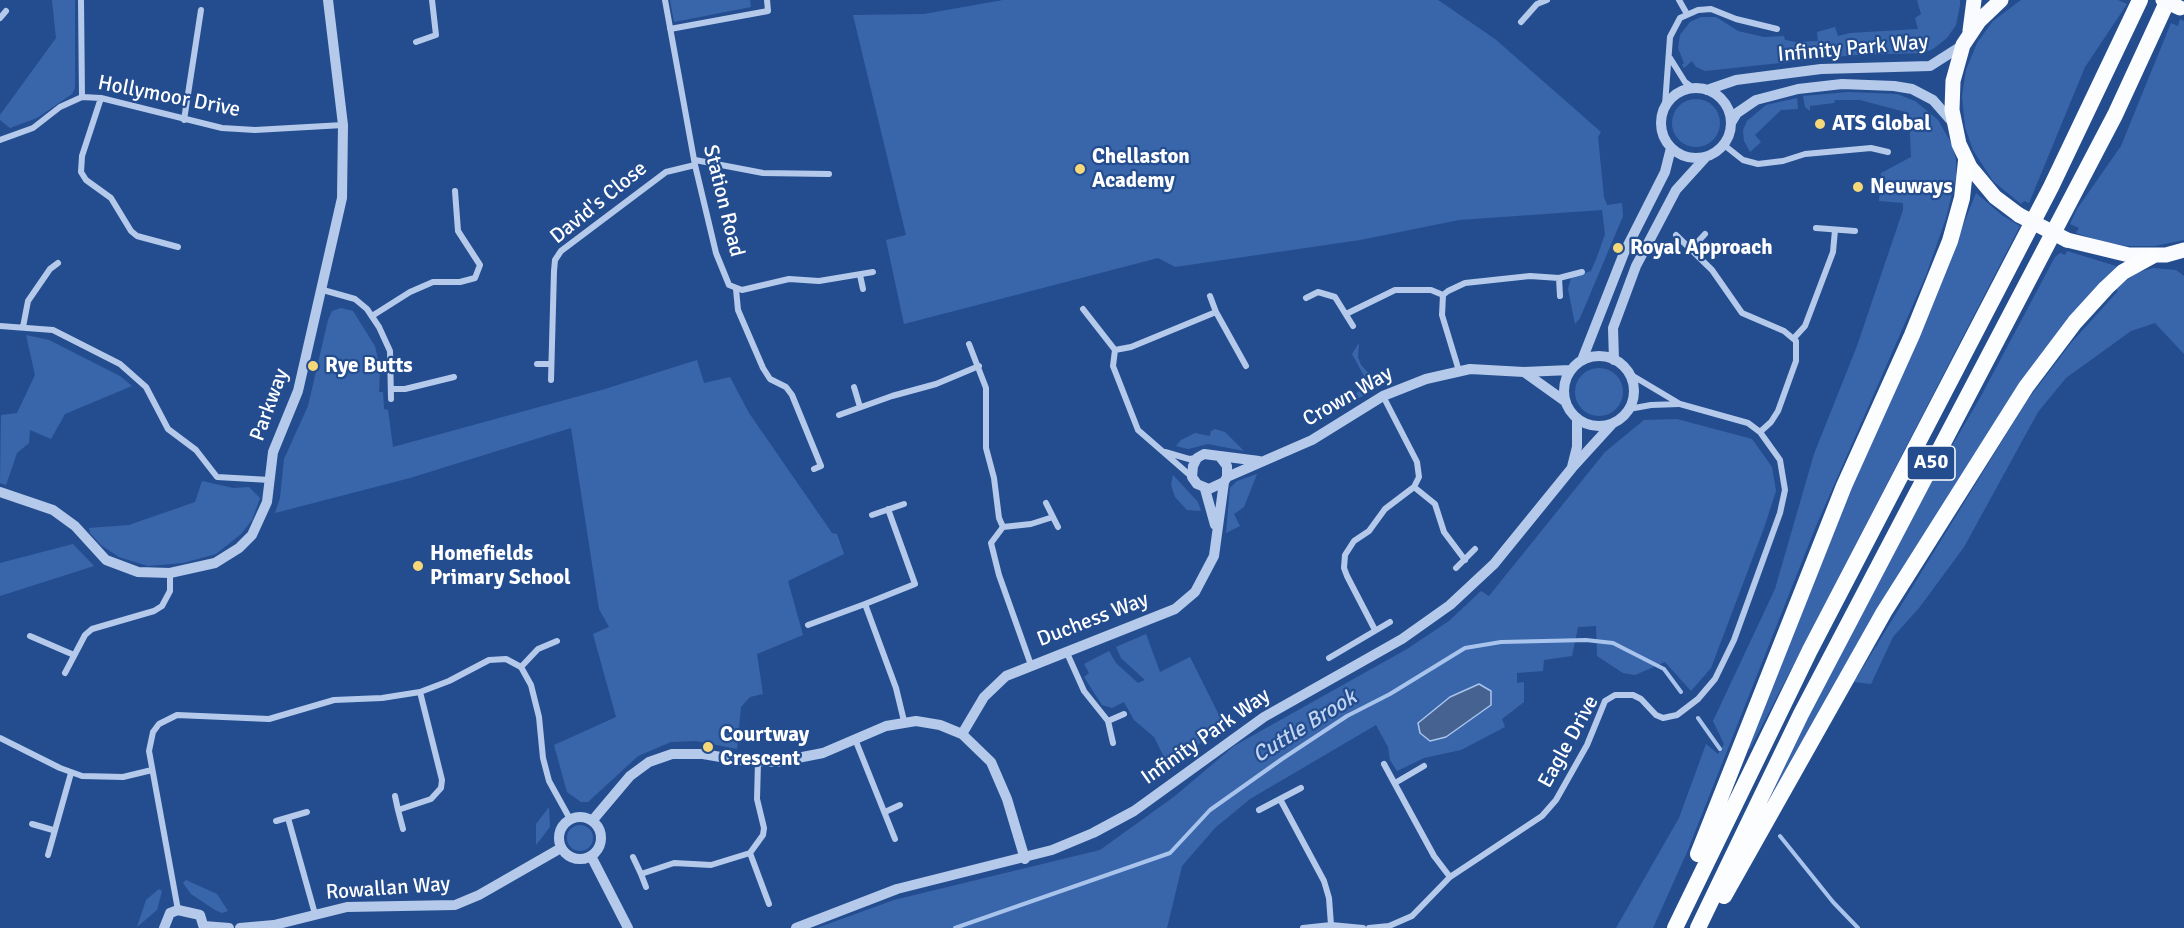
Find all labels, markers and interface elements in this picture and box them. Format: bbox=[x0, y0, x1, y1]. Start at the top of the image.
street label: Infinity Park Way bbox=[1777, 30, 1929, 68]
street label: Hollymoor Drive bbox=[96, 71, 242, 123]
place label: ATS Global bbox=[1832, 111, 1931, 137]
marker: ATS Global bbox=[1813, 117, 1827, 131]
street label: Station Road bbox=[697, 142, 749, 260]
place label: Chellaston Academy bbox=[1092, 144, 1190, 194]
street label: David's Close bbox=[546, 156, 652, 250]
marker: Chellaston Academy bbox=[1073, 162, 1087, 176]
place label: Neuways bbox=[1870, 174, 1953, 200]
marker: Neuways bbox=[1851, 180, 1865, 194]
place label: Royal Approach bbox=[1630, 235, 1773, 261]
marker: Royal Approach bbox=[1611, 241, 1625, 255]
place label: Rye Butts bbox=[325, 353, 413, 379]
marker: Rye Butts bbox=[306, 359, 320, 373]
street label: Crown Way bbox=[1299, 361, 1397, 433]
street label: Parkway bbox=[245, 365, 295, 445]
road number: A50 bbox=[1907, 446, 1955, 480]
place label: Homefields Primary School bbox=[430, 541, 571, 591]
marker: Homefields Primary School bbox=[411, 559, 425, 573]
street label: Duchess Way bbox=[1034, 587, 1152, 653]
street label: Infinity Park Way bbox=[1137, 683, 1275, 791]
water label: Cuttle Brook bbox=[1248, 685, 1362, 769]
street label: Eagle Drive bbox=[1533, 692, 1605, 792]
place label: Courtway Crescent bbox=[720, 722, 809, 772]
marker: Courtway Crescent bbox=[701, 740, 715, 754]
street label: Rowallan Way bbox=[325, 872, 451, 906]

